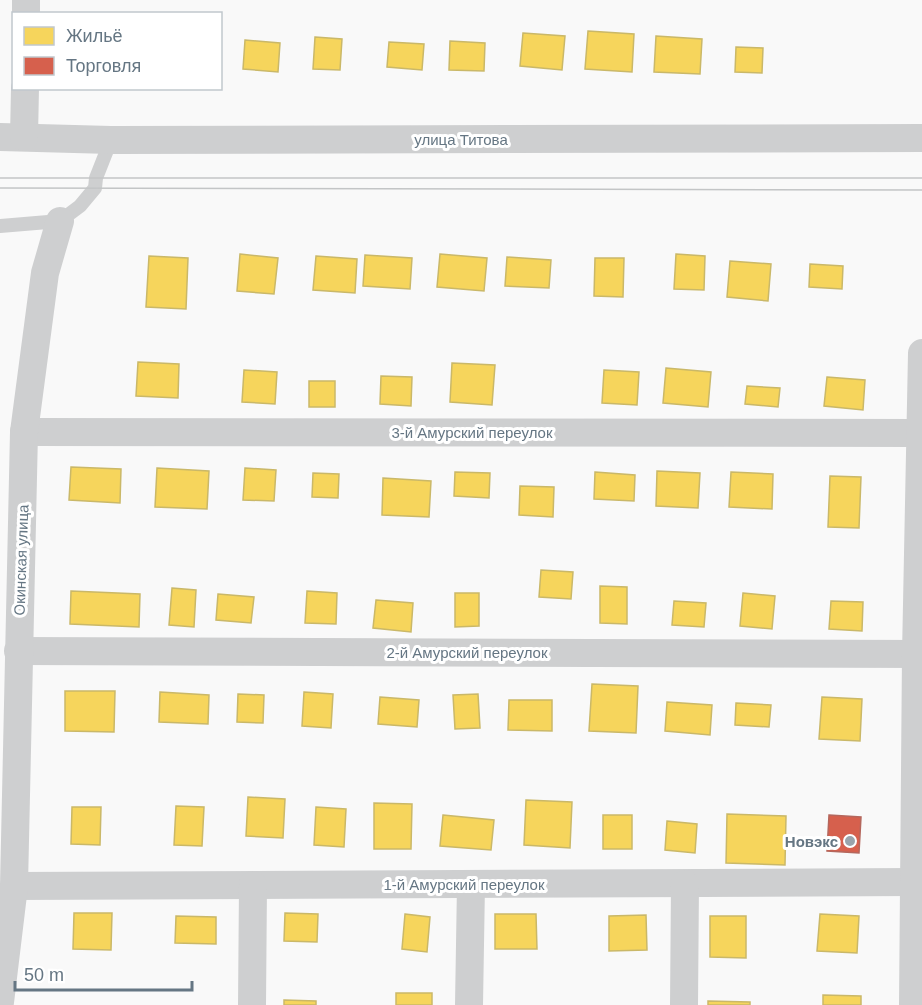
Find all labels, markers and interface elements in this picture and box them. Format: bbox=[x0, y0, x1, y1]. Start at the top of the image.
legend bbox=[12, 12, 222, 90]
text: Жильё bbox=[66, 26, 123, 46]
text: Торговля bbox=[66, 56, 141, 76]
street label: улица Титова bbox=[414, 131, 508, 148]
street label: 3-й Амурский переулок bbox=[391, 424, 553, 441]
street label: Окинская улица bbox=[11, 504, 31, 616]
street label: 2-й Амурский переулок bbox=[386, 644, 548, 661]
place label: Новэкс bbox=[785, 833, 838, 850]
marker: Новэкс bbox=[843, 834, 857, 848]
street label: 1-й Амурский переулок bbox=[383, 876, 545, 893]
scale bar bbox=[15, 954, 192, 992]
text: 50 m bbox=[24, 965, 64, 985]

